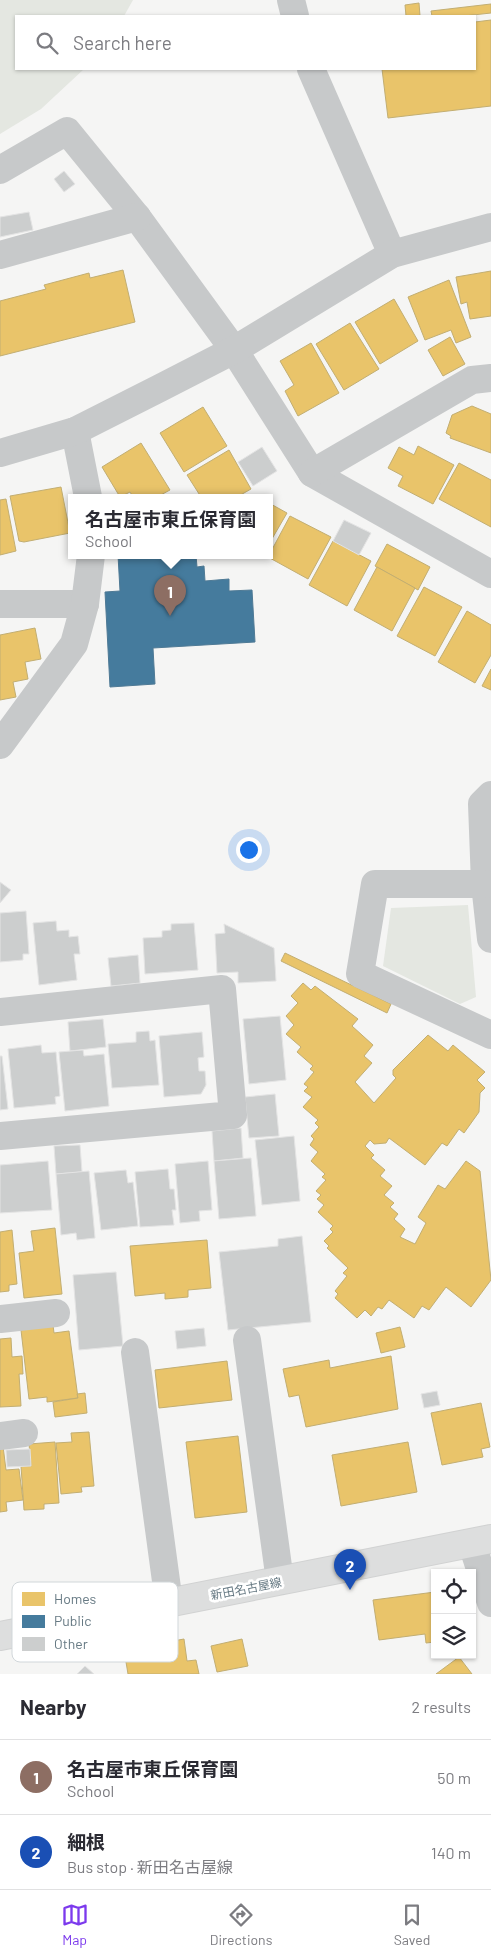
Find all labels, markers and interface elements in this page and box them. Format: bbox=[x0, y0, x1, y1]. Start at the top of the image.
search box bbox=[15, 15, 476, 70]
icon: search bbox=[33, 29, 61, 57]
text: Search here bbox=[73, 31, 172, 54]
popup bbox=[68, 494, 273, 559]
text: 名古屋市東丘保育園 bbox=[85, 507, 256, 530]
text: School bbox=[85, 531, 132, 550]
pin: 1 bbox=[154, 575, 186, 616]
your location bbox=[236, 837, 262, 863]
pin: 2 bbox=[334, 1549, 366, 1590]
map controls bbox=[431, 1569, 476, 1659]
button: locate bbox=[431, 1569, 476, 1614]
street label: 新田名古屋線 bbox=[209, 1574, 283, 1602]
legend bbox=[12, 1582, 178, 1662]
text: Homes bbox=[54, 1590, 97, 1607]
text: Public bbox=[54, 1612, 92, 1629]
button: layers bbox=[431, 1614, 476, 1659]
text: Other bbox=[54, 1635, 88, 1652]
text: Nearby bbox=[20, 1694, 86, 1719]
text: 2 results bbox=[412, 1697, 471, 1716]
text: 名古屋市東丘保育園 bbox=[67, 1757, 238, 1780]
text: 1 bbox=[33, 1768, 39, 1787]
text: 50 m bbox=[437, 1768, 471, 1787]
text: School bbox=[67, 1781, 114, 1800]
text: 細根 bbox=[67, 1830, 105, 1853]
text: 2 bbox=[32, 1843, 40, 1862]
text: 140 m bbox=[431, 1843, 471, 1862]
text: Bus stop · 新田名古屋線 bbox=[67, 1857, 233, 1876]
tab: Map bbox=[61, 1901, 89, 1948]
tab: Directions bbox=[210, 1901, 272, 1948]
tab: Saved bbox=[394, 1901, 430, 1948]

